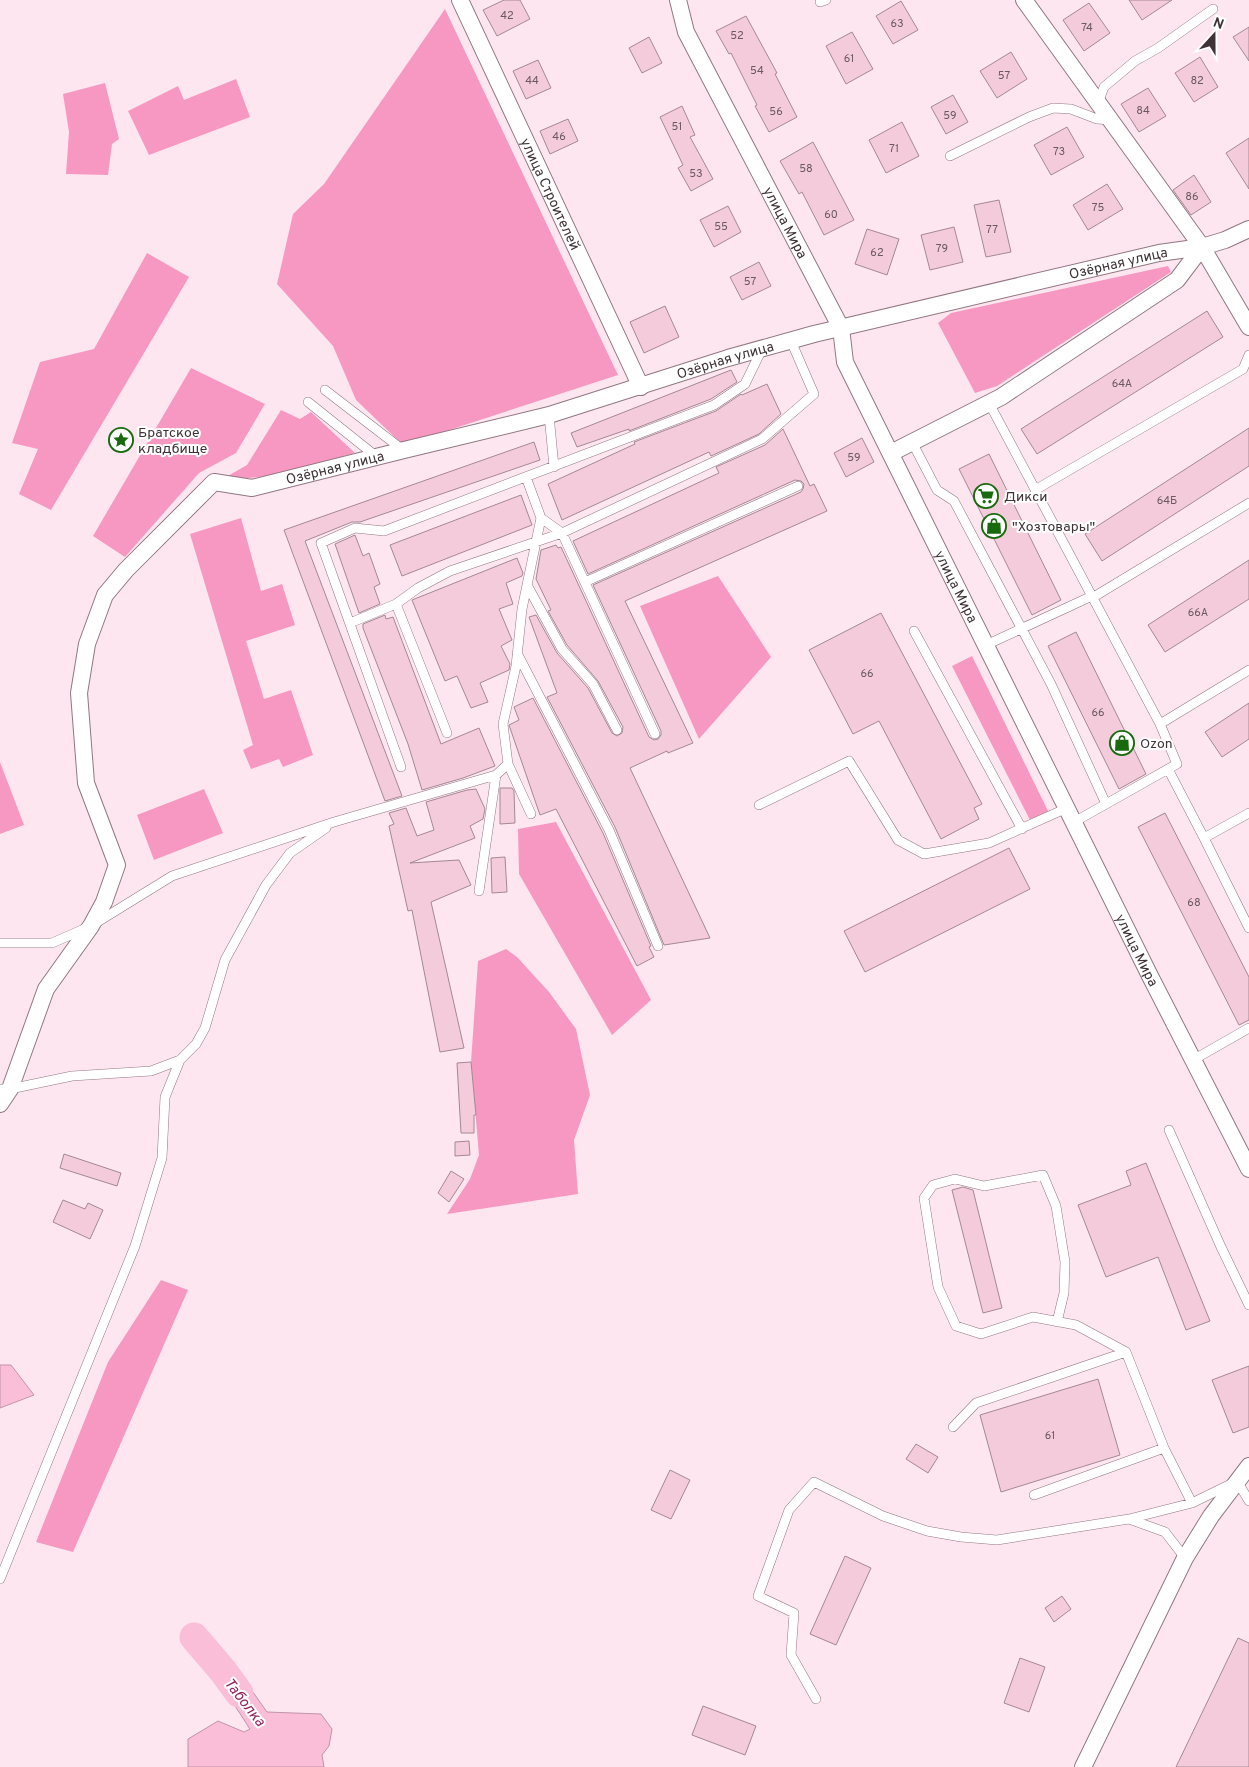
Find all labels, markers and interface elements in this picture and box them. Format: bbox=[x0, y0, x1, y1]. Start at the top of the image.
house number: 42 bbox=[500, 9, 514, 23]
north arrow bbox=[1189, 10, 1239, 60]
text: N bbox=[1210, 15, 1226, 34]
house number: 63 bbox=[890, 17, 904, 31]
house number: 74 bbox=[1081, 21, 1093, 35]
house number: 52 bbox=[730, 29, 744, 43]
house number: 61 bbox=[844, 52, 854, 66]
house number: 54 bbox=[750, 64, 764, 78]
house number: 57 bbox=[998, 69, 1010, 83]
house number: 44 bbox=[525, 74, 539, 88]
house number: 82 bbox=[1190, 74, 1204, 88]
house number: 84 bbox=[1136, 104, 1150, 118]
house number: 56 bbox=[769, 105, 783, 119]
house number: 59 bbox=[943, 109, 957, 123]
house number: 51 bbox=[672, 120, 682, 134]
house number: 46 bbox=[552, 130, 566, 144]
street label: улица Строителей bbox=[516, 136, 583, 253]
house number: 71 bbox=[889, 142, 899, 156]
house number: 73 bbox=[1053, 145, 1065, 159]
house number: 58 bbox=[799, 162, 813, 176]
house number: 53 bbox=[689, 167, 703, 181]
street label: улица Мира bbox=[759, 184, 810, 262]
house number: 86 bbox=[1185, 190, 1199, 204]
house number: 75 bbox=[1092, 201, 1104, 215]
house number: 60 bbox=[824, 208, 838, 222]
house number: 55 bbox=[714, 220, 728, 234]
house number: 77 bbox=[986, 223, 998, 237]
house number: 79 bbox=[936, 242, 948, 256]
street label: Озёрная улица bbox=[1068, 245, 1169, 284]
house number: 62 bbox=[870, 246, 884, 260]
house number: 57 bbox=[744, 275, 756, 289]
street label: Озёрная улица bbox=[675, 339, 776, 384]
house number: 64А bbox=[1112, 377, 1132, 391]
place label: Братское кладбище bbox=[138, 425, 207, 458]
place icon: Братское кладбище bbox=[108, 427, 134, 453]
street label: Озёрная улица bbox=[284, 448, 386, 489]
house number: 59 bbox=[847, 451, 861, 465]
supermarket icon: Дикси bbox=[973, 483, 999, 509]
place label: Дикси bbox=[1004, 489, 1048, 506]
house number: 64Б bbox=[1157, 494, 1177, 508]
shop icon: "Хозтовары" bbox=[981, 513, 1007, 539]
place label: "Хозтовары" bbox=[1012, 519, 1095, 536]
street label: улица Мира bbox=[930, 548, 980, 626]
house number: 66А bbox=[1188, 606, 1208, 620]
house number: 66 bbox=[860, 667, 874, 681]
house number: 66 bbox=[1091, 706, 1105, 720]
shop icon: Ozon bbox=[1109, 730, 1135, 756]
place label: Ozon bbox=[1140, 736, 1173, 753]
house number: 68 bbox=[1187, 896, 1201, 910]
street label: улица Мира bbox=[1111, 912, 1161, 990]
house number: 61 bbox=[1045, 1429, 1055, 1443]
water label: Таболка bbox=[219, 1675, 269, 1731]

